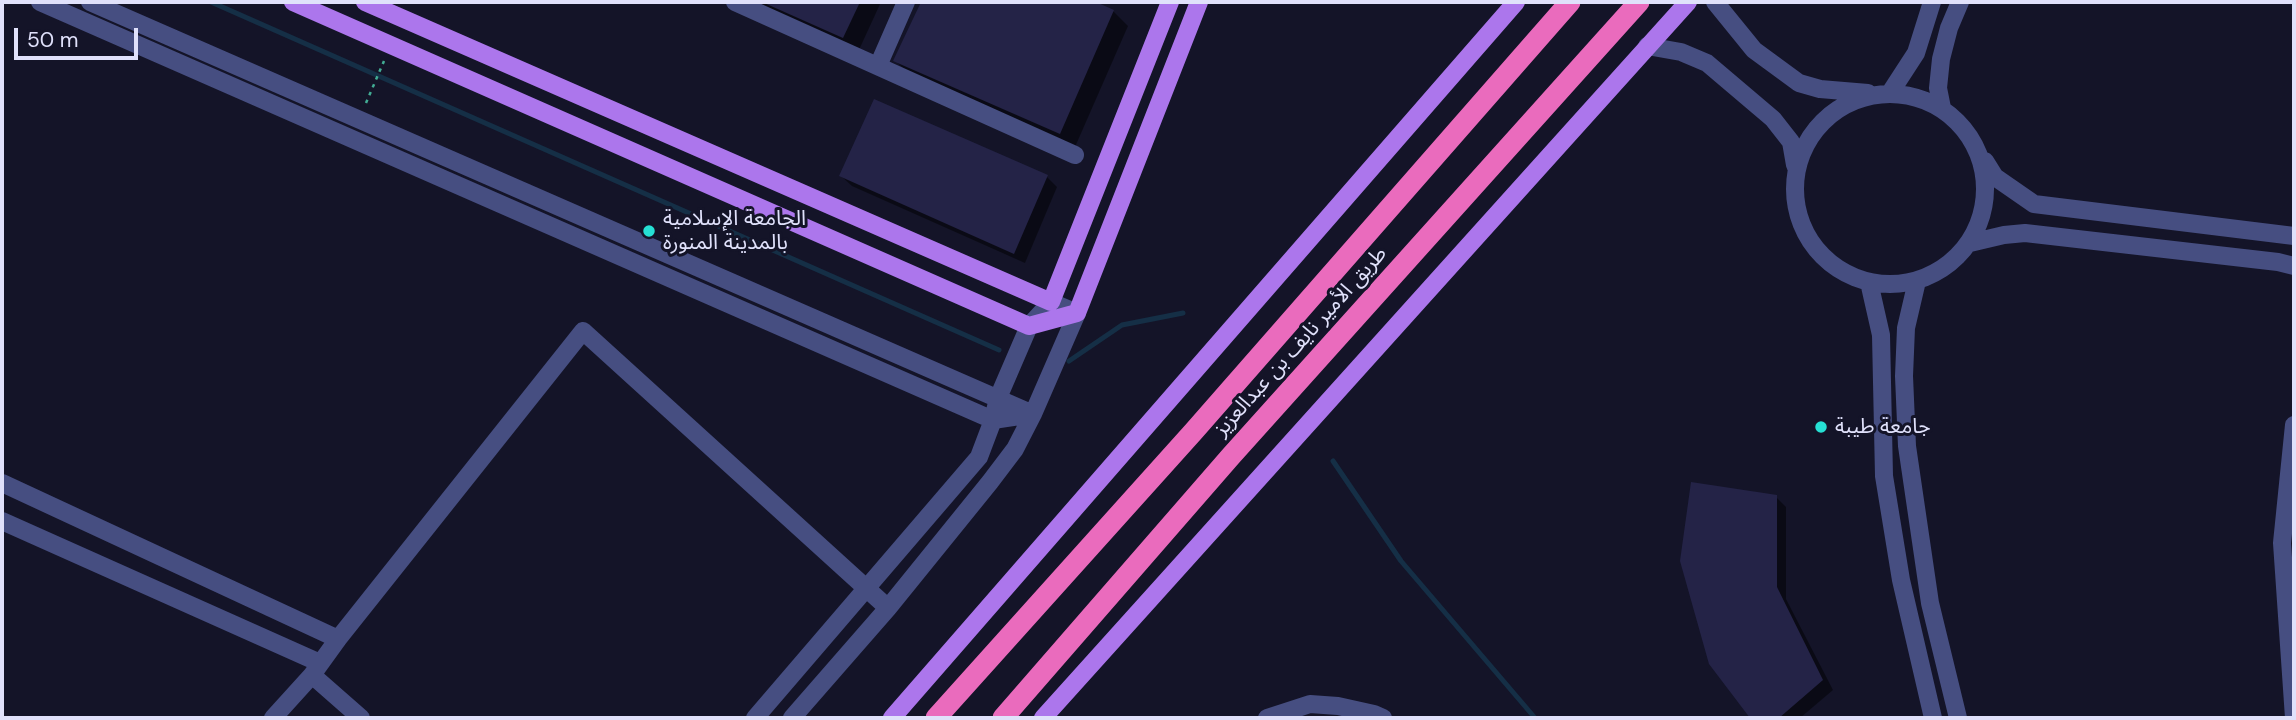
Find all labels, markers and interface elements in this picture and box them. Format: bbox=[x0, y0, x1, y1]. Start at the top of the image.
scale bar bbox=[18, 14, 142, 58]
text: 50 m bbox=[27, 26, 78, 54]
place label: الجامعة الإسلامية بالمدينة المنورة bbox=[663, 206, 806, 256]
marker: الجامعة الإسلامية بالمدينة المنورة bbox=[641, 223, 657, 239]
street label: طريق الأمير نايف بن عبدالعزيز bbox=[1209, 242, 1393, 442]
place label: جامعة طيبة bbox=[1835, 414, 1931, 440]
marker: جامعة طيبة bbox=[1813, 419, 1829, 435]

